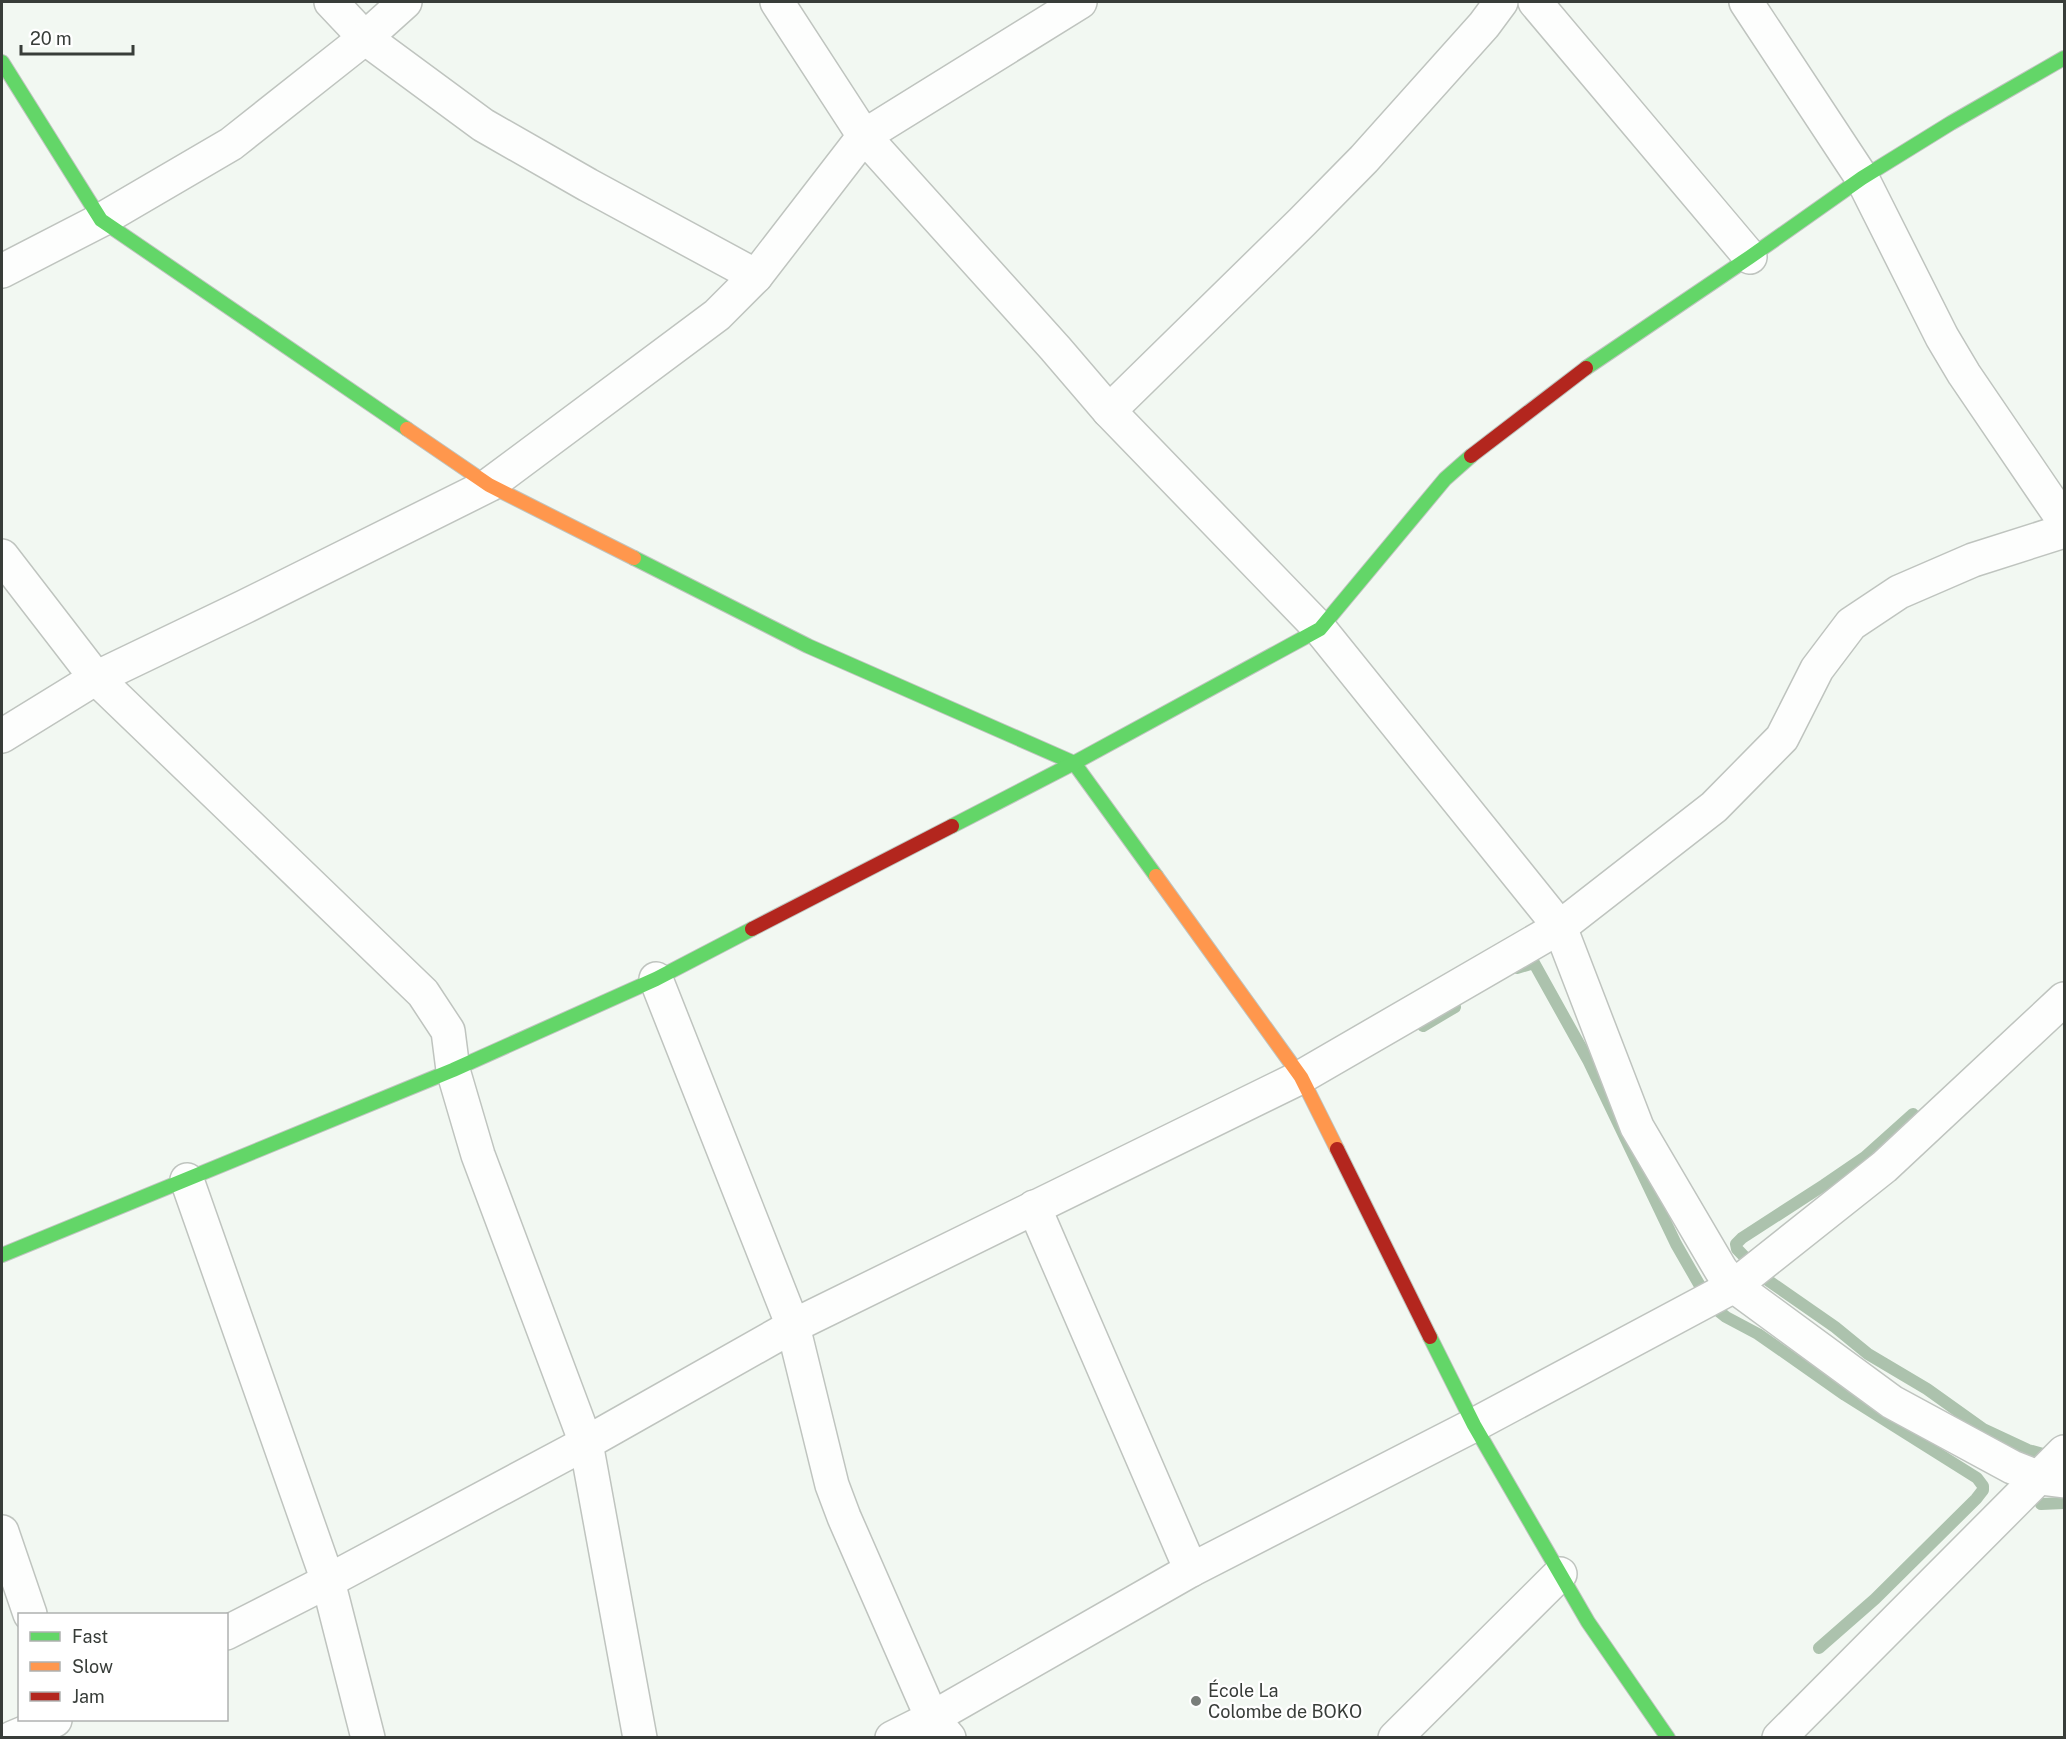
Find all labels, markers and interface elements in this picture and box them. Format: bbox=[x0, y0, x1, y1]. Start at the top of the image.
scale bar bbox=[21, 18, 134, 56]
text: 20 m bbox=[30, 28, 72, 49]
legend bbox=[18, 1613, 228, 1721]
text: Fast bbox=[72, 1626, 108, 1647]
text: Slow bbox=[72, 1656, 113, 1677]
place label: École La Colombe de BOKO bbox=[1208, 1679, 1362, 1722]
text: Jam bbox=[72, 1686, 105, 1707]
marker: École La Colombe de BOKO bbox=[1189, 1694, 1203, 1708]

